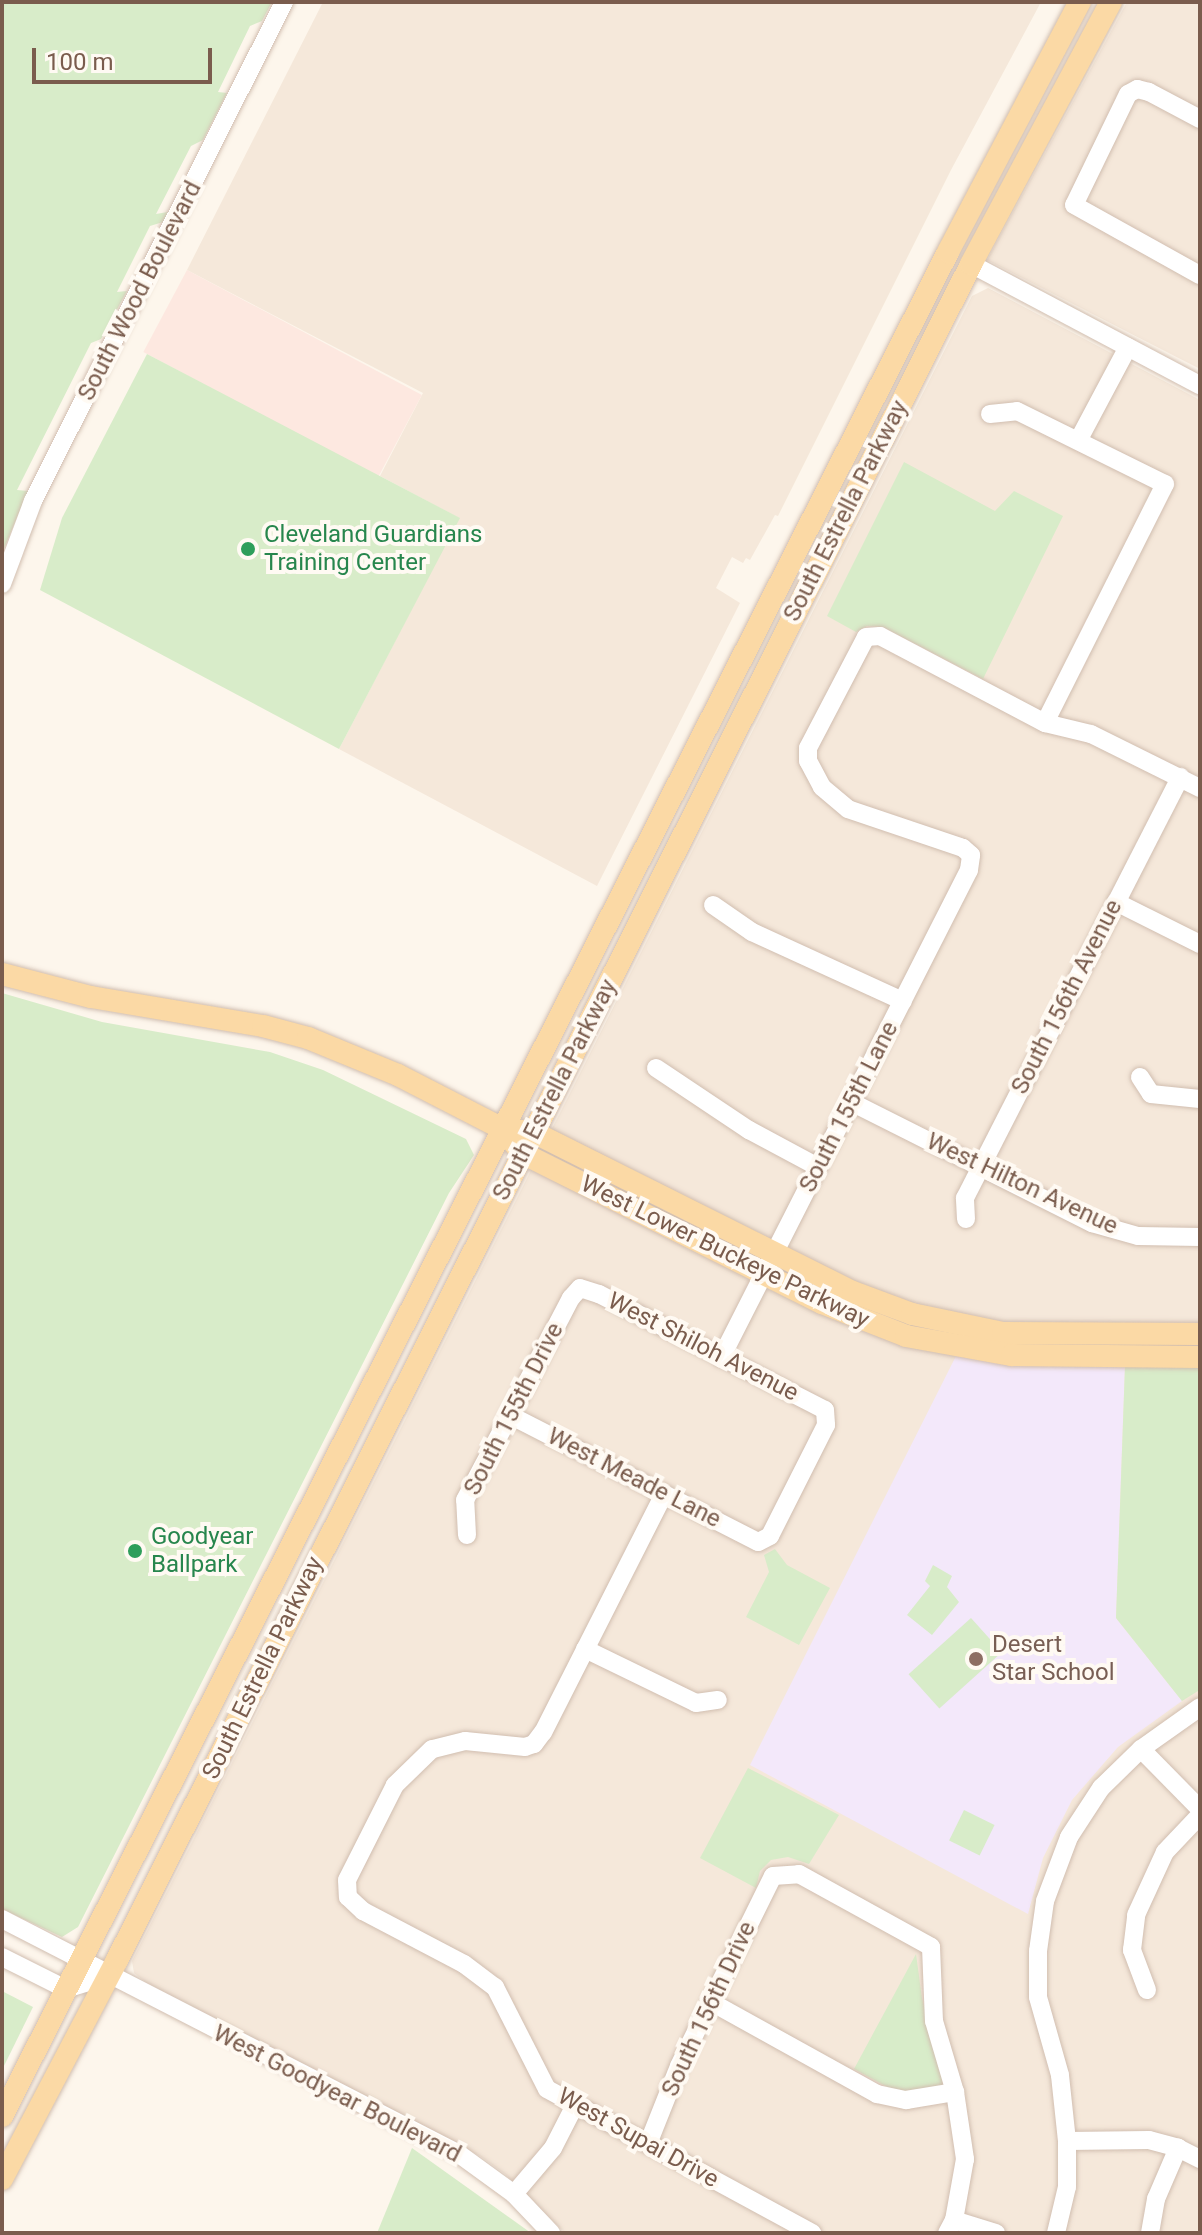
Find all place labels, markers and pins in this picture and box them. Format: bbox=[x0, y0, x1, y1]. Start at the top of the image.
place label: Cleveland Guardians Training Center bbox=[264, 521, 482, 577]
marker: Cleveland Guardians Training Center bbox=[239, 540, 257, 558]
place label: Goodyear Ballpark bbox=[151, 1523, 253, 1579]
marker: Goodyear Ballpark bbox=[126, 1542, 144, 1560]
place label: Desert Star School bbox=[992, 1631, 1114, 1687]
marker: Desert Star School bbox=[967, 1650, 985, 1668]

